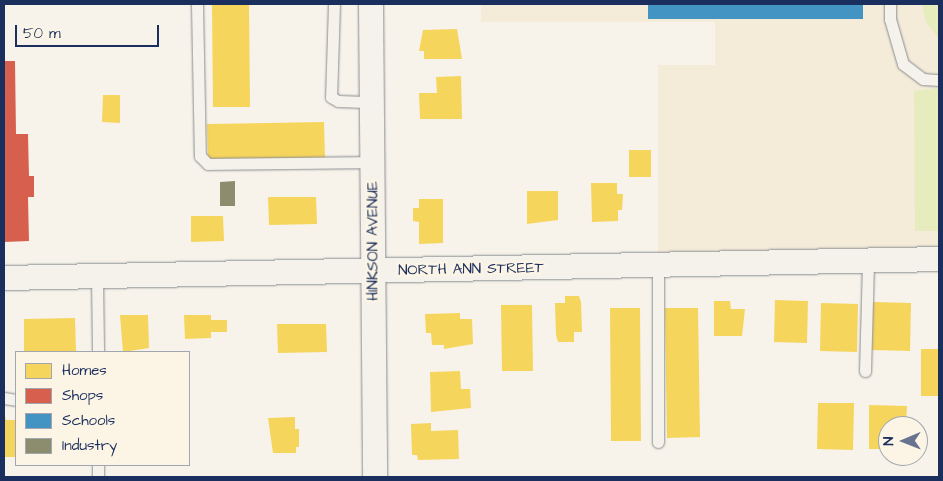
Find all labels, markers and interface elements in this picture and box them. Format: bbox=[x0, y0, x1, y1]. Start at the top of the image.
scale bar bbox=[18, 15, 161, 47]
text: 50 m bbox=[23, 23, 61, 44]
street label: HINKSON AVENUE bbox=[364, 181, 382, 301]
street label: NORTH ANN STREET bbox=[398, 259, 544, 279]
legend bbox=[15, 351, 190, 466]
text: Homes bbox=[62, 360, 107, 381]
text: Shops bbox=[62, 385, 103, 406]
text: Schools bbox=[62, 410, 115, 431]
north arrow bbox=[878, 416, 928, 466]
text: Industry bbox=[62, 435, 117, 456]
text: N bbox=[879, 437, 899, 446]

